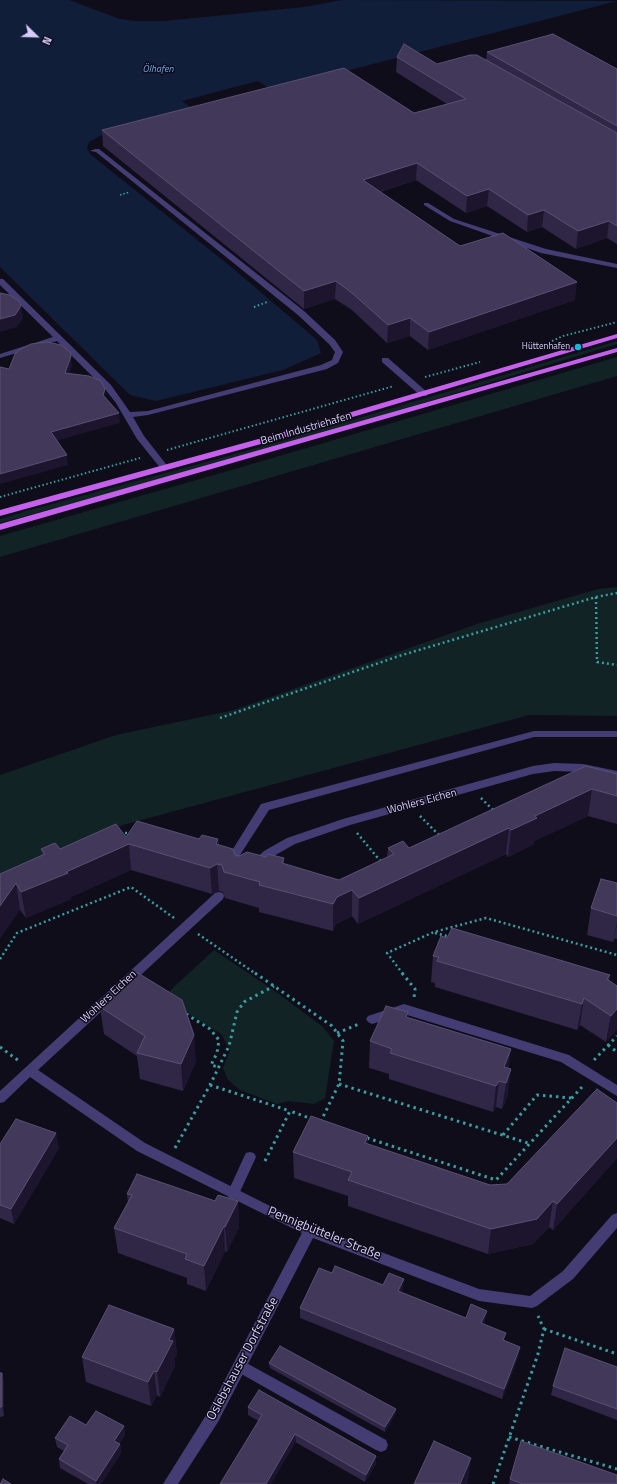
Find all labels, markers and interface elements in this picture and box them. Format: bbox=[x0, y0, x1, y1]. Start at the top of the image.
north arrow bbox=[16, 16, 56, 56]
text: N bbox=[38, 34, 56, 47]
water label: Ölhafen bbox=[142, 64, 174, 76]
place label: Hüttenhafen bbox=[522, 342, 570, 352]
marker: Hüttenhafen bbox=[573, 342, 583, 352]
street label: Beim Industriehafen bbox=[259, 410, 353, 448]
street label: Wohlers Eichen bbox=[386, 786, 458, 818]
street label: Wohlers Eichen bbox=[78, 968, 140, 1026]
street label: Pennigbütteler Straße bbox=[265, 1204, 383, 1264]
street label: Oslebshauser Dorfstraße bbox=[204, 1295, 282, 1423]

